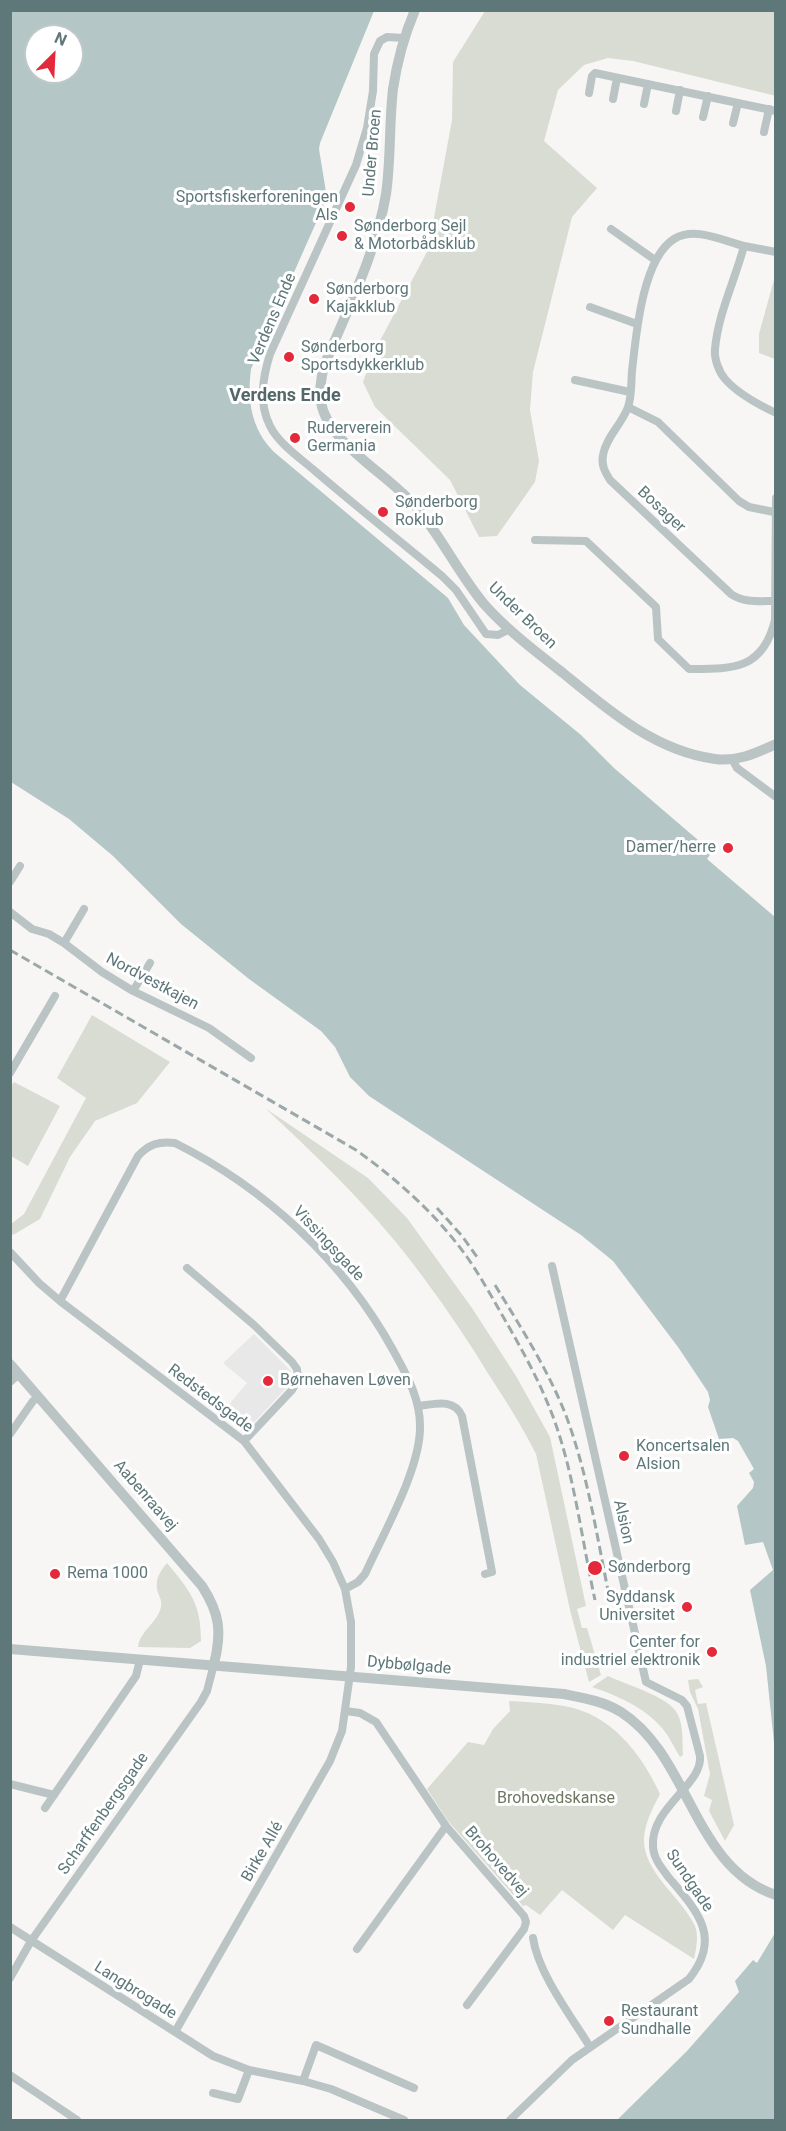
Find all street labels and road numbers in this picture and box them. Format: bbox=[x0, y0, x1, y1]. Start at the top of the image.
street label: Under Broen bbox=[360, 108, 386, 198]
street label: Verdens Ende bbox=[245, 270, 301, 368]
street label: Bosager bbox=[633, 483, 689, 537]
street label: Under Broen bbox=[484, 579, 560, 653]
street label: Nordvestkajen bbox=[102, 949, 202, 1015]
street label: Vissingsgade bbox=[288, 1202, 368, 1286]
street label: Redstedsgade bbox=[164, 1361, 256, 1437]
street label: Aabenraavej bbox=[109, 1457, 181, 1535]
street label: Alsion bbox=[609, 1498, 637, 1546]
street label: Dybbølgade bbox=[366, 1653, 452, 1679]
street label: Scharffenbergsgade bbox=[55, 1749, 153, 1879]
street label: Birke Allé bbox=[238, 1818, 288, 1886]
street label: Brohovedvej bbox=[460, 1823, 532, 1901]
street label: Sundgade bbox=[661, 1846, 717, 1916]
street label: Langbrogade bbox=[90, 1958, 180, 2024]

